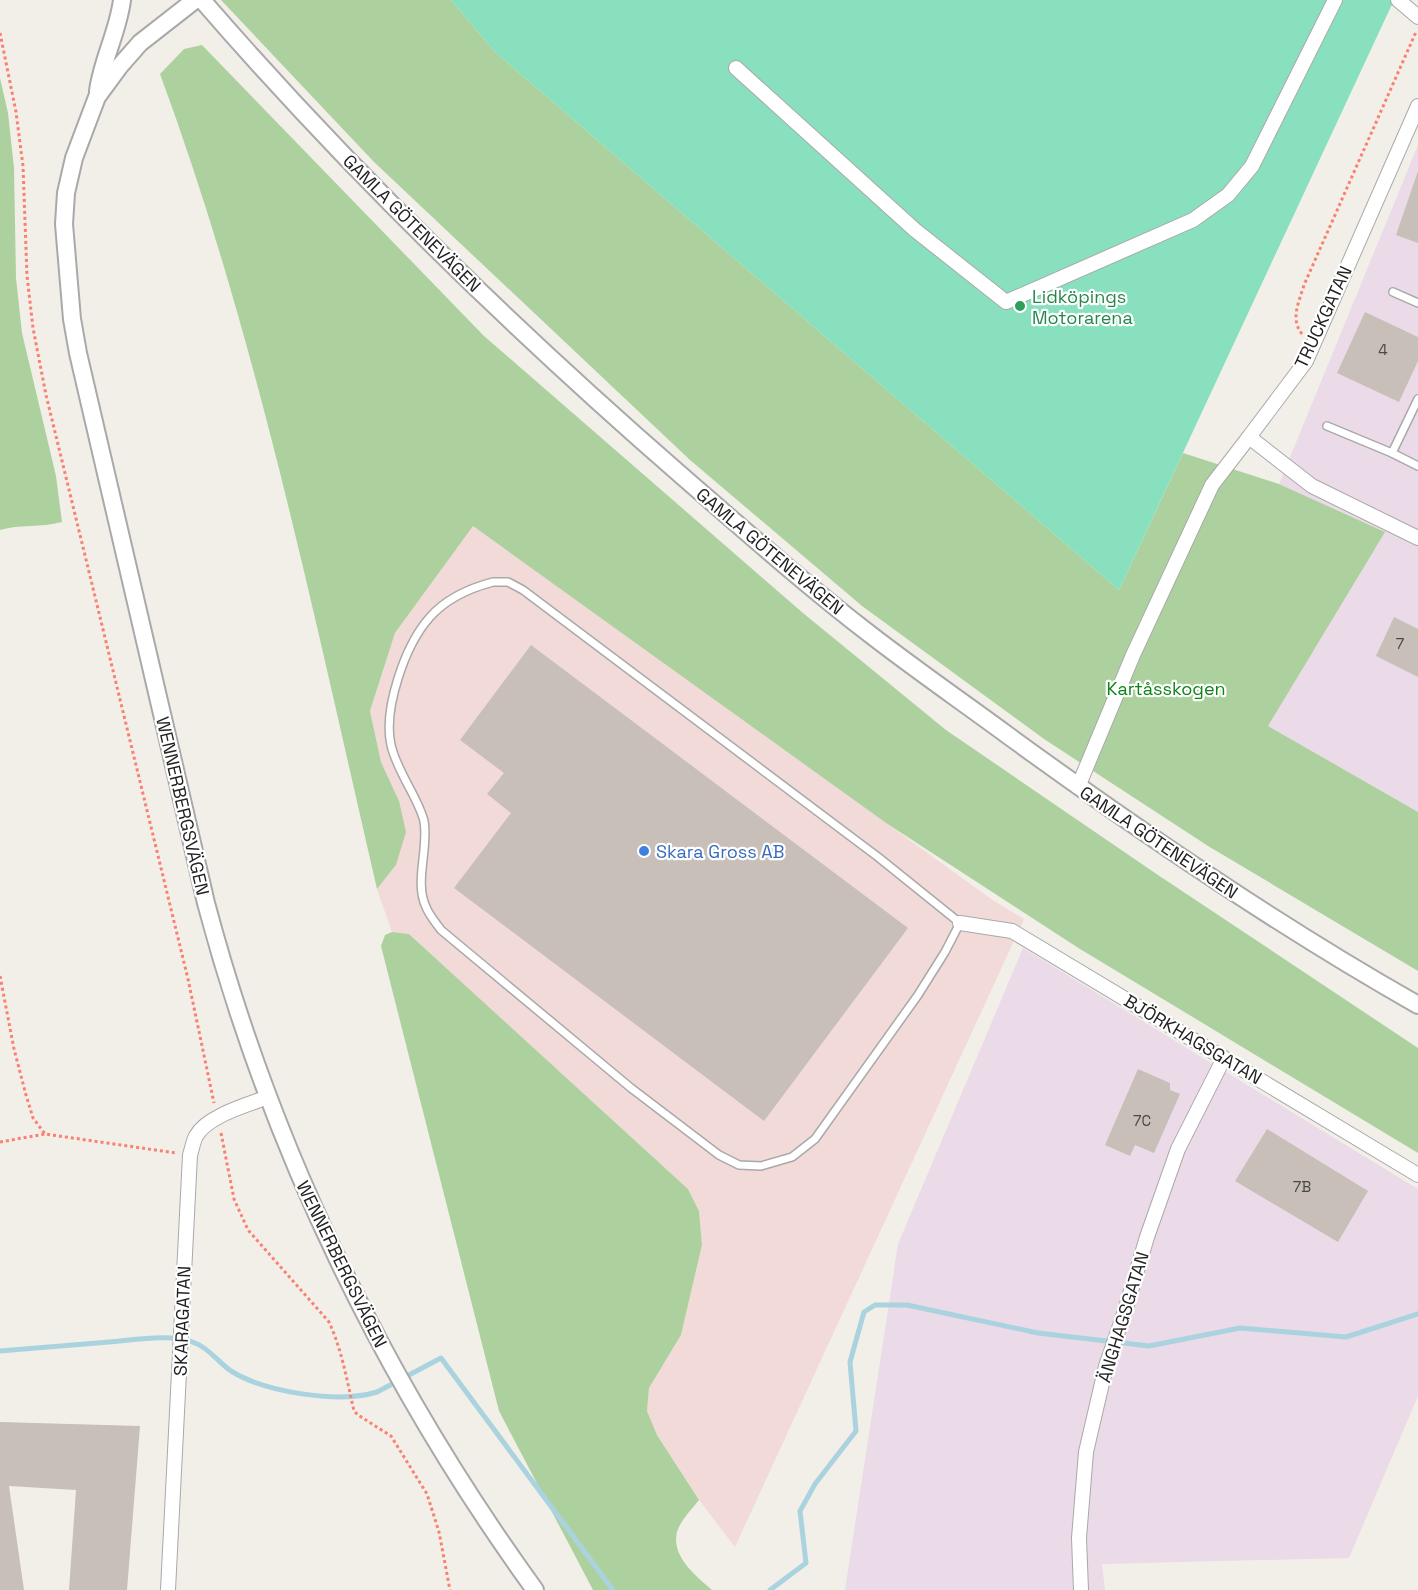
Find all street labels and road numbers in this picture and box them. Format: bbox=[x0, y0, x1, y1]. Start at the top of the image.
street label: GAMLA GÖTENEVÄGEN bbox=[338, 149, 486, 297]
street label: TRUCKGATAN bbox=[1289, 262, 1357, 372]
street label: GAMLA GÖTENEVÄGEN bbox=[691, 482, 849, 620]
street label: WENNERBERGSVÄGEN bbox=[151, 714, 215, 898]
street label: GAMLA GÖTENEVÄGEN bbox=[1076, 781, 1242, 903]
street label: BJÖRKHAGSGATAN bbox=[1120, 989, 1266, 1089]
street label: WENNERBERGSVÄGEN bbox=[292, 1177, 392, 1351]
street label: ÄNGHAGSGATAN bbox=[1092, 1249, 1154, 1385]
street label: SKARAGATAN bbox=[169, 1265, 195, 1377]

